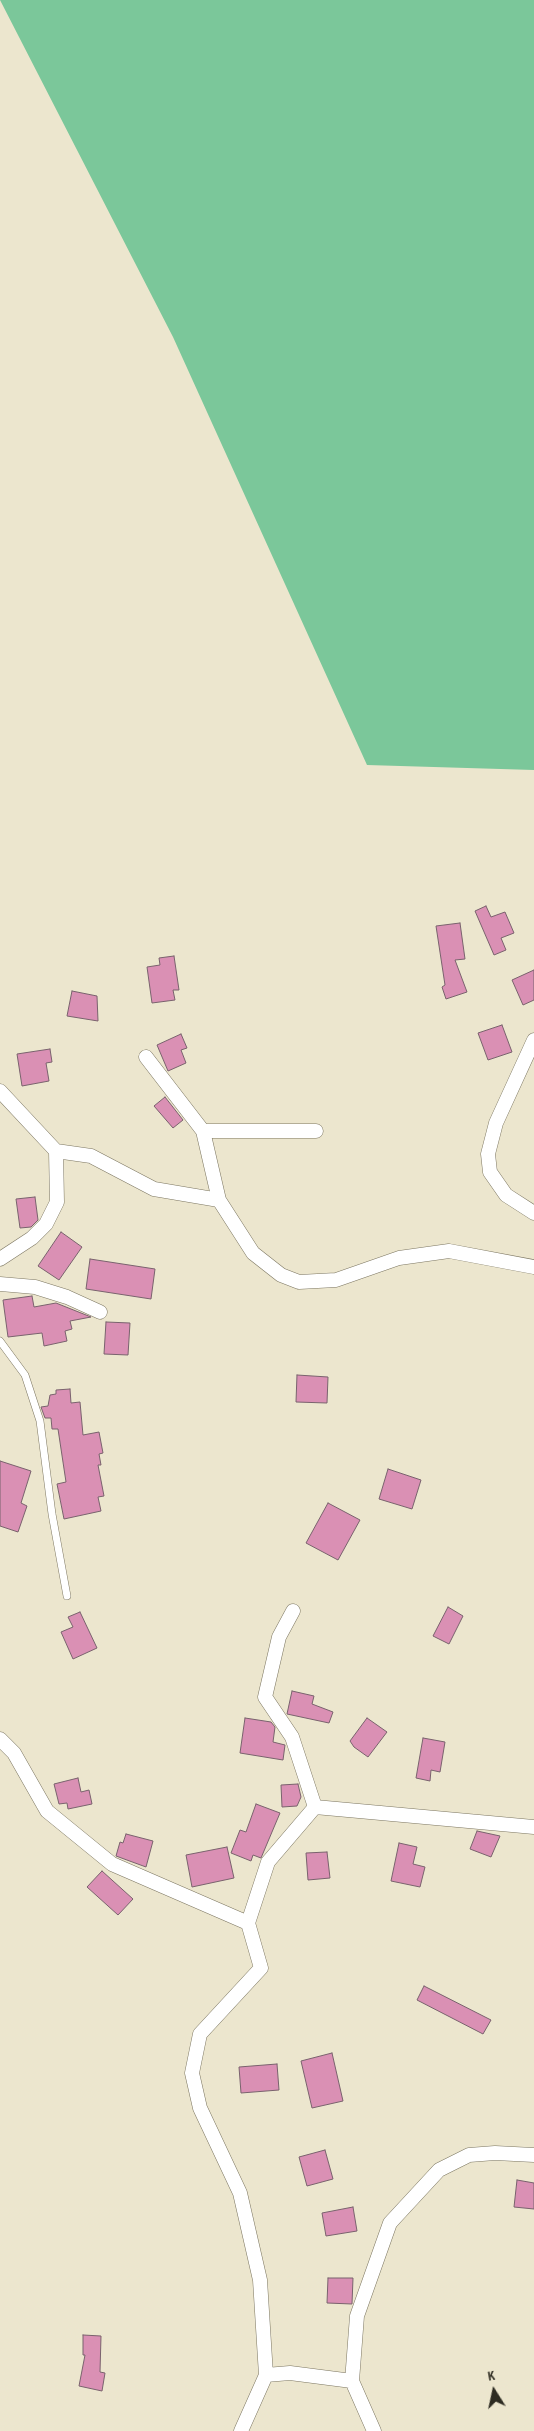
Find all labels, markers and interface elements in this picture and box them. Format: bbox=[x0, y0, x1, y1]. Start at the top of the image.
north arrow bbox=[469, 2366, 519, 2416]
text: K bbox=[486, 2367, 496, 2385]

